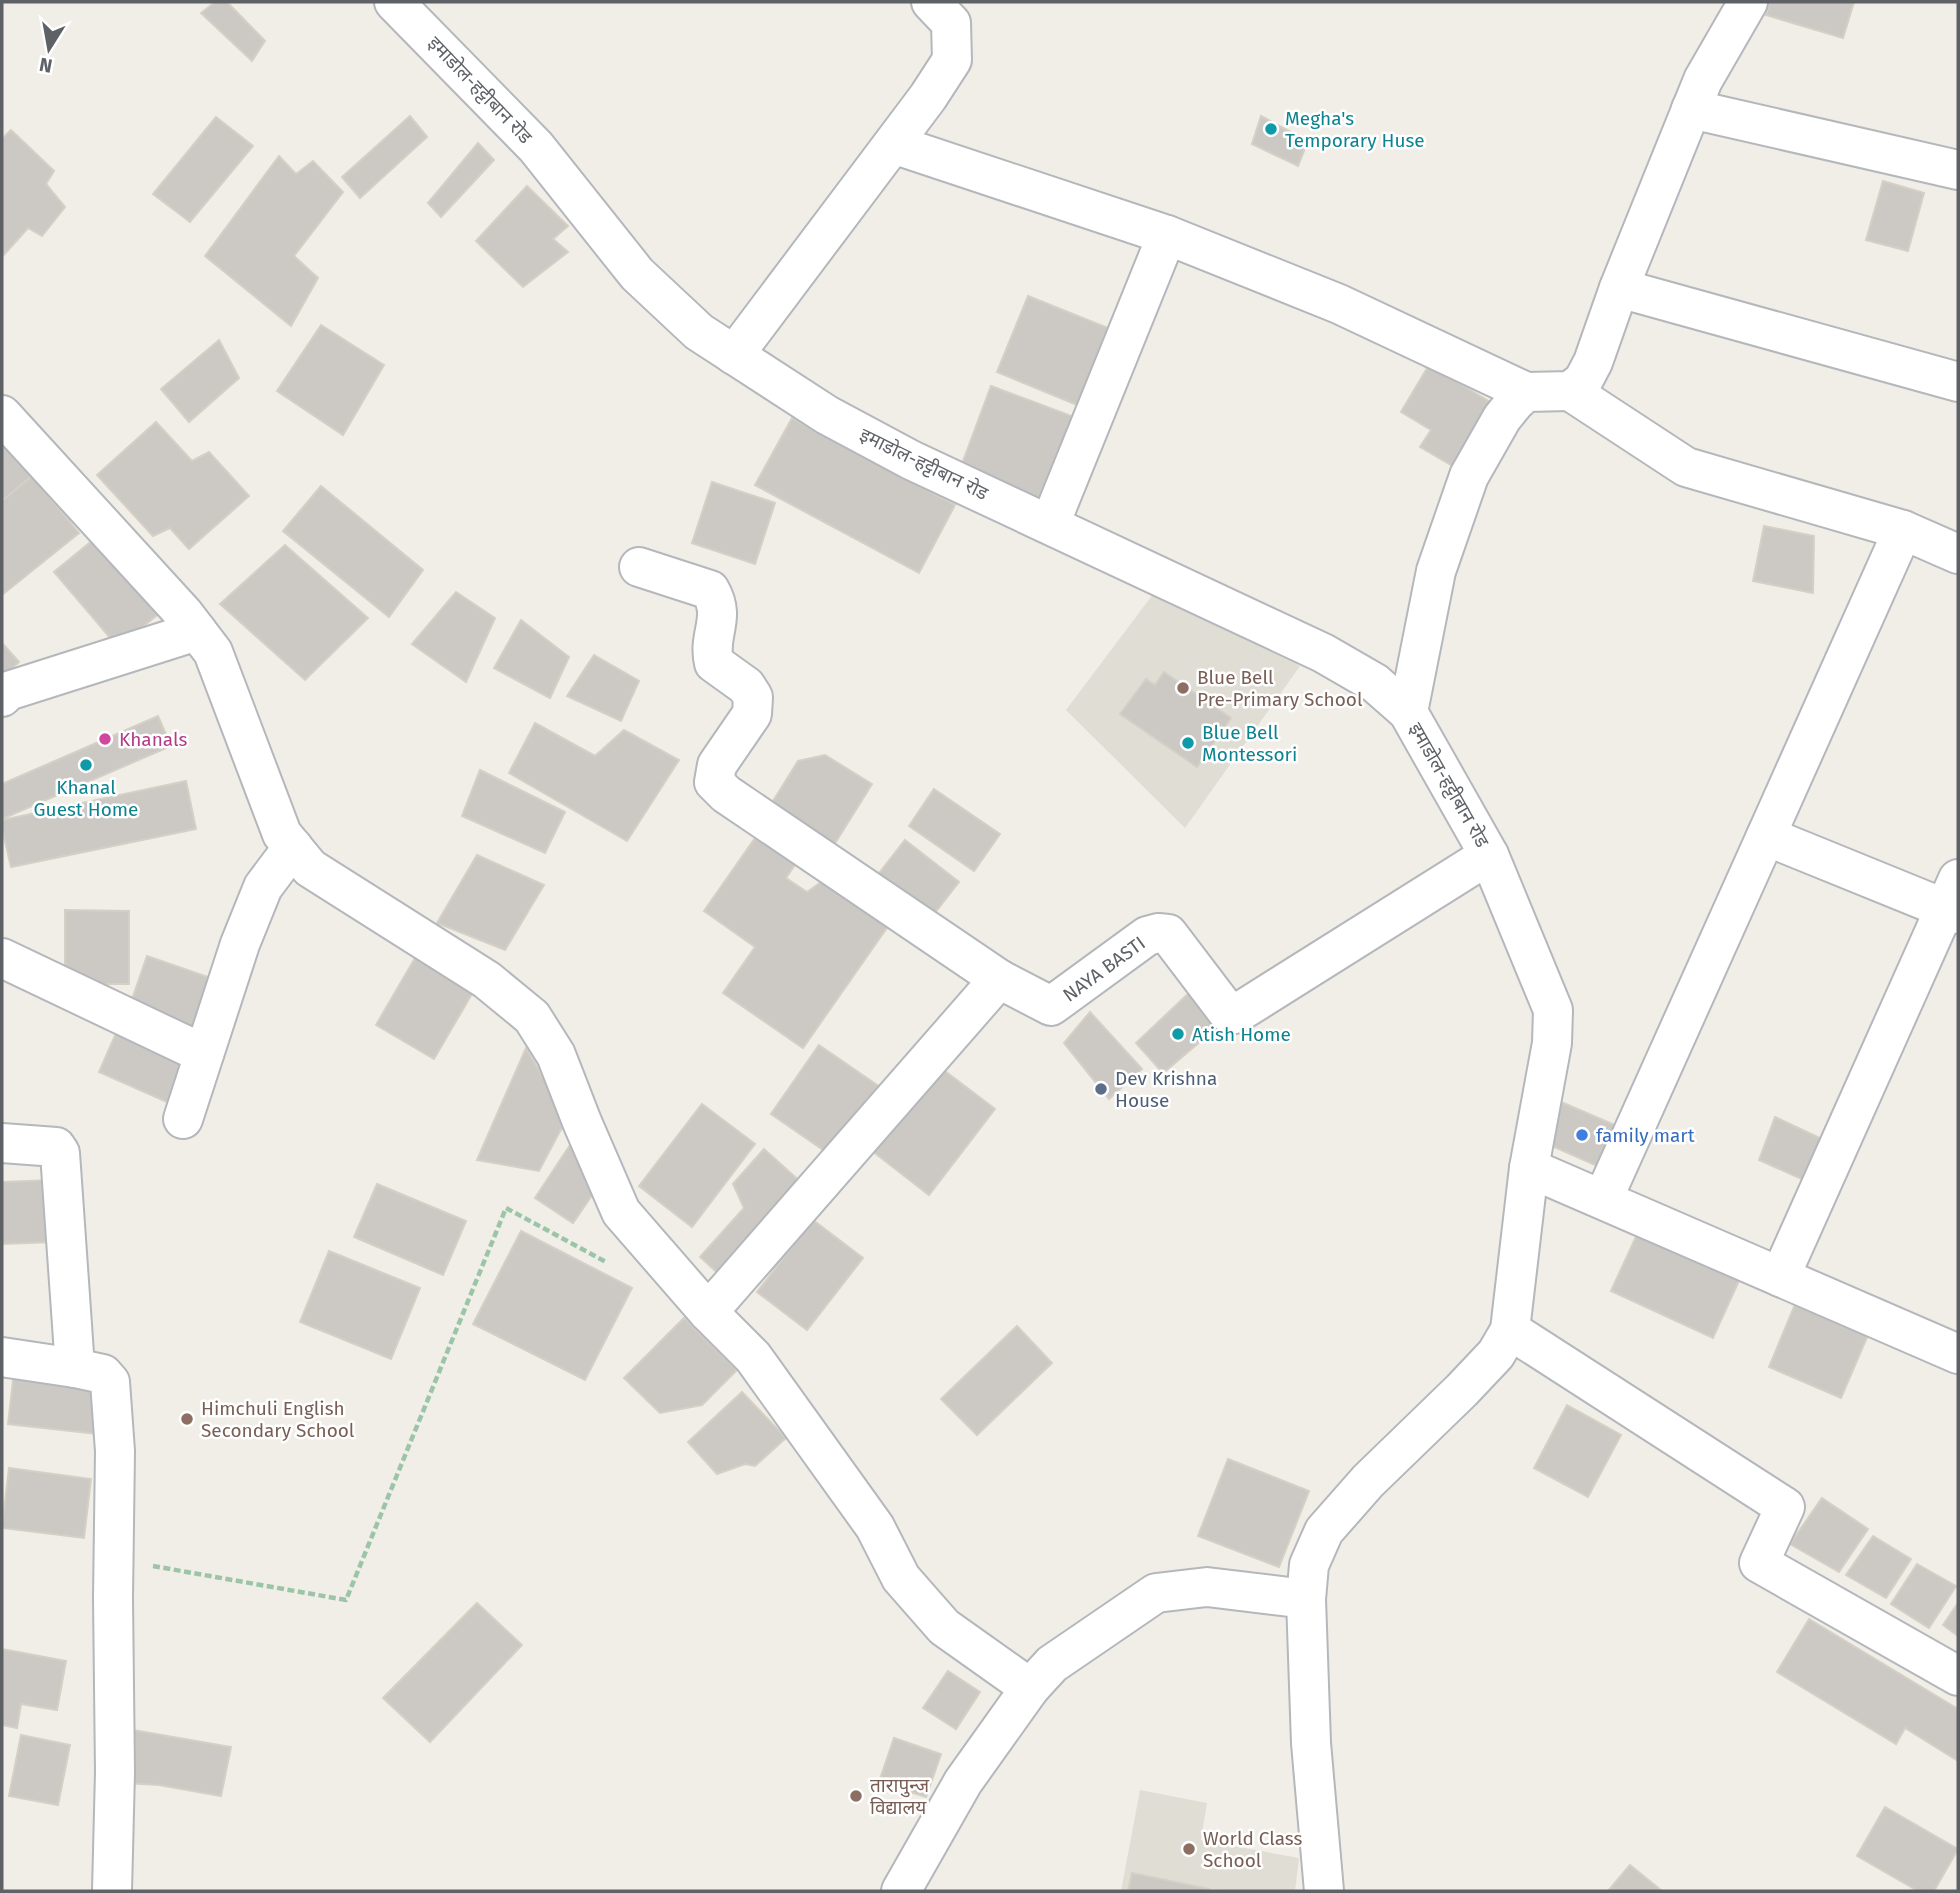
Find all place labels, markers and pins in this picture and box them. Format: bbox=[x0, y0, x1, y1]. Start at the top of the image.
place label: Megha's Temporary Huse bbox=[1285, 107, 1425, 152]
marker: Megha's Temporary Huse bbox=[1263, 121, 1279, 137]
place label: Blue Bell Pre-Primary School bbox=[1197, 666, 1363, 711]
marker: Blue Bell Pre-Primary School bbox=[1175, 680, 1191, 696]
place label: Blue Bell Montessori bbox=[1202, 721, 1297, 766]
place label: Khanals bbox=[119, 728, 188, 751]
marker: Khanals bbox=[97, 731, 113, 747]
marker: Blue Bell Montessori bbox=[1180, 735, 1196, 751]
marker: Khanal Guest Home bbox=[78, 757, 94, 773]
place label: Khanal Guest Home bbox=[34, 776, 138, 821]
place label: Atish Home bbox=[1192, 1023, 1291, 1046]
marker: Atish Home bbox=[1170, 1026, 1186, 1042]
place label: Dev Krishna House bbox=[1115, 1067, 1217, 1112]
marker: Dev Krishna House bbox=[1093, 1081, 1109, 1097]
place label: family mart bbox=[1596, 1124, 1695, 1147]
marker: family mart bbox=[1574, 1127, 1590, 1143]
place label: Himchuli English Secondary School bbox=[201, 1397, 355, 1442]
marker: Himchuli English Secondary School bbox=[179, 1411, 195, 1427]
place label: तारापुन्ज विद्यालय bbox=[870, 1774, 930, 1819]
marker: तारापुन्ज विद्यालय bbox=[848, 1788, 864, 1804]
place label: World Class School bbox=[1203, 1827, 1303, 1872]
marker: World Class School bbox=[1181, 1841, 1197, 1857]

